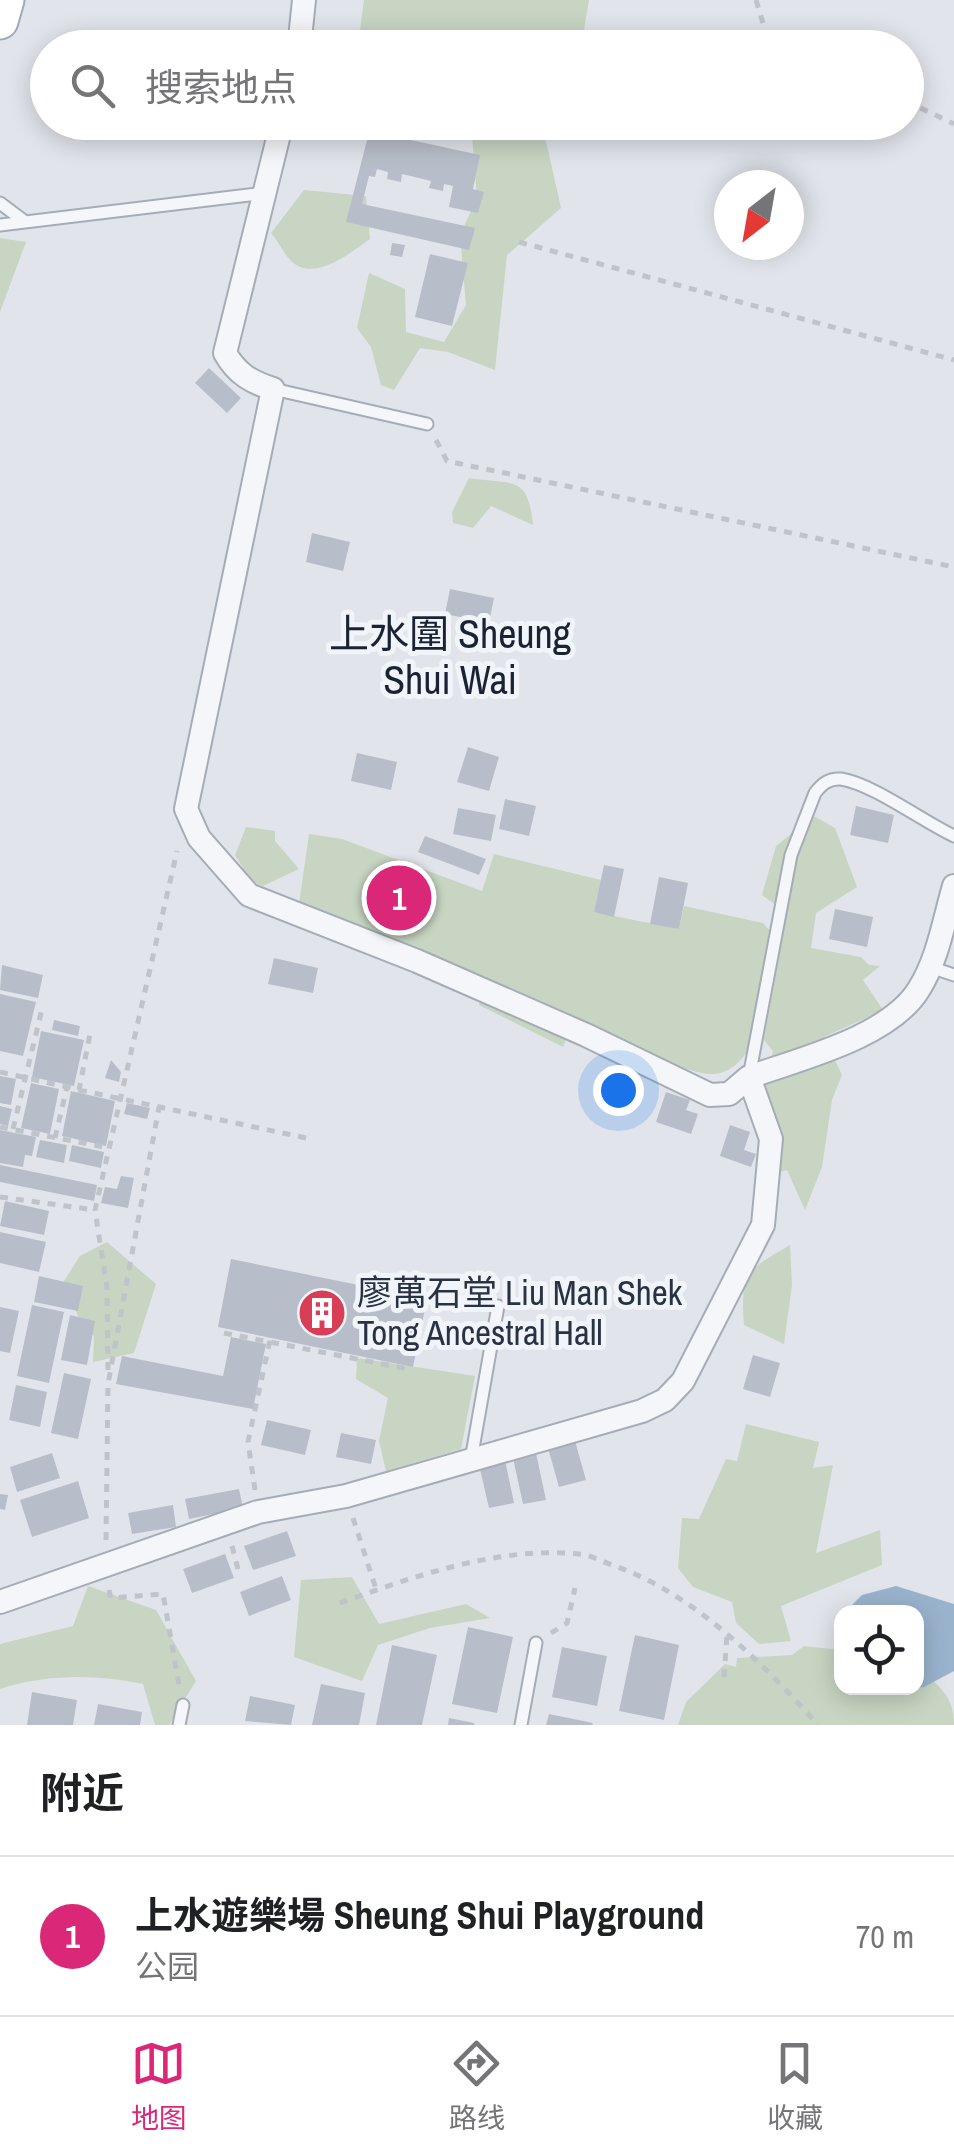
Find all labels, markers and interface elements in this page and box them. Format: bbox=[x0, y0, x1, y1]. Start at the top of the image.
search box bbox=[30, 30, 924, 140]
icon: search bbox=[65, 58, 120, 113]
text: 搜索地点 bbox=[145, 62, 297, 113]
north arrow bbox=[714, 170, 804, 260]
district label: 上水圍 Sheung Shui Wai bbox=[329, 607, 571, 706]
pin: 1 bbox=[366, 860, 432, 936]
your location bbox=[593, 1065, 644, 1116]
place label: 廖萬石堂 Liu Man Shek Tong Ancestral Hall bbox=[357, 1269, 683, 1356]
building icon: 廖萬石堂 Liu Man Shek Tong Ancestral Hall bbox=[296, 1287, 348, 1339]
map controls bbox=[834, 1605, 924, 1695]
button: locate bbox=[834, 1605, 924, 1695]
text: 附近 bbox=[40, 1765, 124, 1821]
text: 上水遊樂場 Sheung Shui Playground bbox=[135, 1890, 704, 1941]
text: 1 bbox=[65, 1915, 80, 1958]
text: 70 m bbox=[856, 1915, 914, 1958]
text: 公园 bbox=[135, 1945, 199, 1988]
tab: 地图 bbox=[131, 2036, 187, 2137]
tab: 路线 bbox=[449, 2036, 505, 2137]
tab: 收藏 bbox=[767, 2036, 823, 2137]

